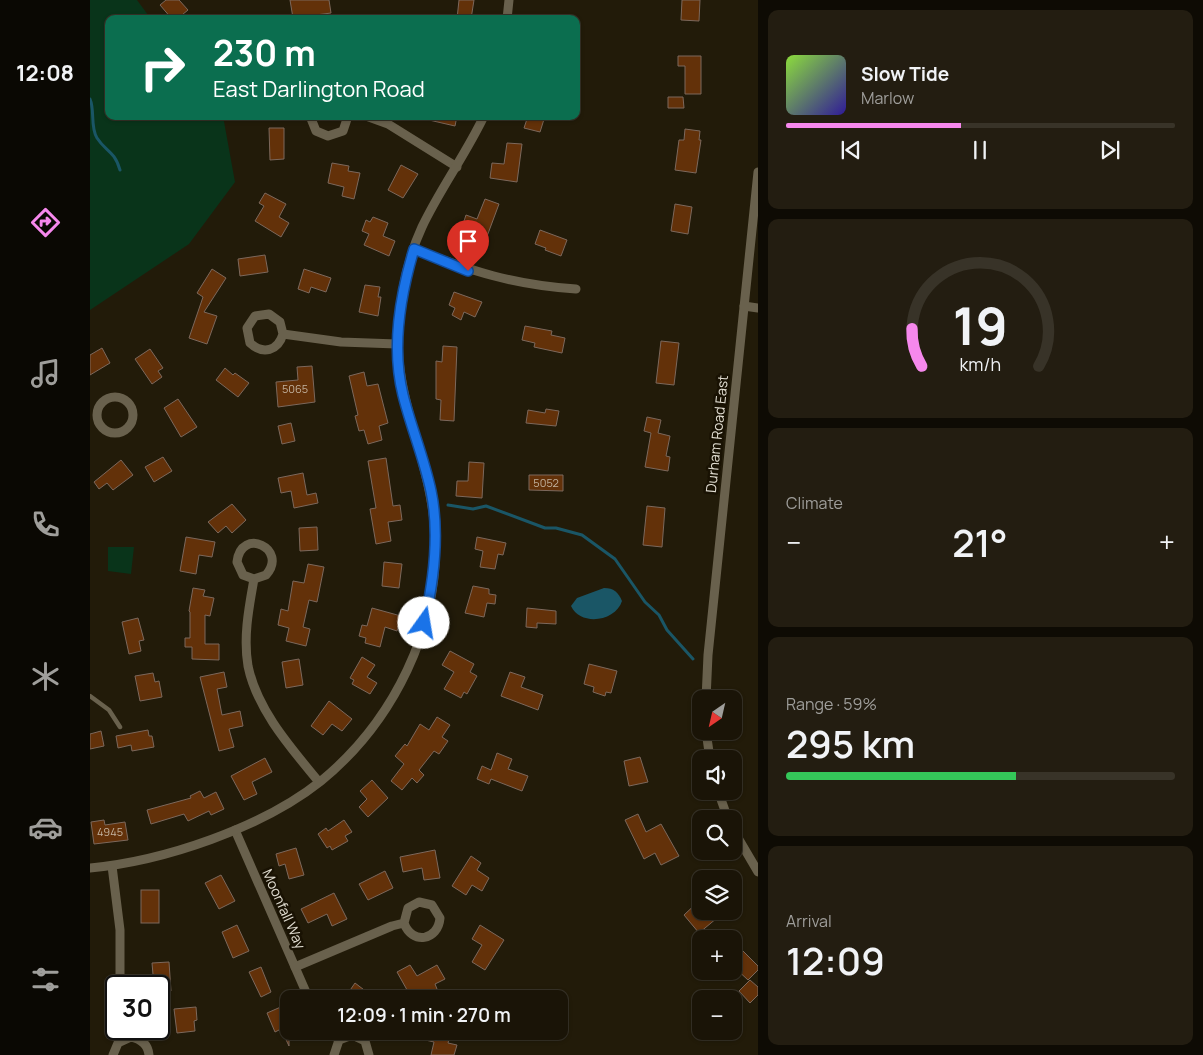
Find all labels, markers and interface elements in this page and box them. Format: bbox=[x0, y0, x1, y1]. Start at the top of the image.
text: 230 m bbox=[213, 29, 316, 77]
icon: right bbox=[130, 35, 195, 100]
text: 12:08 bbox=[16, 58, 74, 88]
text: Slow Tide bbox=[861, 61, 949, 87]
text: East Darlington Road bbox=[213, 74, 425, 104]
text: Marlow bbox=[861, 87, 914, 109]
icon: previous bbox=[837, 136, 865, 164]
icon: pause bbox=[966, 136, 994, 164]
icon: next bbox=[1096, 136, 1124, 164]
icon: directions bbox=[28, 205, 63, 240]
pin bbox=[447, 220, 489, 271]
icon: arrive bbox=[454, 227, 482, 255]
text: 19 bbox=[953, 290, 1008, 361]
text: km/h bbox=[960, 352, 1001, 376]
icon: music bbox=[28, 356, 63, 391]
street label: Durham Road East bbox=[701, 374, 732, 494]
house number: 5065 bbox=[282, 381, 308, 396]
house number: 5052 bbox=[533, 475, 559, 490]
text: Climate bbox=[786, 492, 843, 514]
icon: phone bbox=[28, 507, 63, 542]
text: 21° bbox=[952, 516, 1008, 568]
text: − bbox=[786, 523, 801, 561]
text: + bbox=[1159, 523, 1175, 561]
position arrow bbox=[397, 596, 449, 648]
icon: climate bbox=[28, 659, 63, 694]
north arrow bbox=[692, 690, 742, 740]
map controls bbox=[692, 690, 742, 1040]
text: Range · 59% bbox=[786, 693, 877, 715]
text: 295 km bbox=[786, 717, 915, 769]
button: sound bbox=[692, 750, 742, 800]
icon: car bbox=[28, 810, 63, 845]
button: search bbox=[692, 810, 742, 860]
house number: 4945 bbox=[97, 824, 123, 839]
street label: Moonfall Way bbox=[258, 866, 311, 952]
button: layers bbox=[692, 870, 742, 920]
text: Arrival bbox=[786, 910, 832, 932]
button: + bbox=[692, 930, 742, 980]
text: 12:09 bbox=[786, 934, 885, 986]
icon: filters bbox=[28, 962, 63, 997]
speed limit sign: 30 bbox=[105, 975, 170, 1040]
button: − bbox=[692, 990, 742, 1040]
text: 12:09 · 1 min · 270 m bbox=[337, 1002, 511, 1028]

